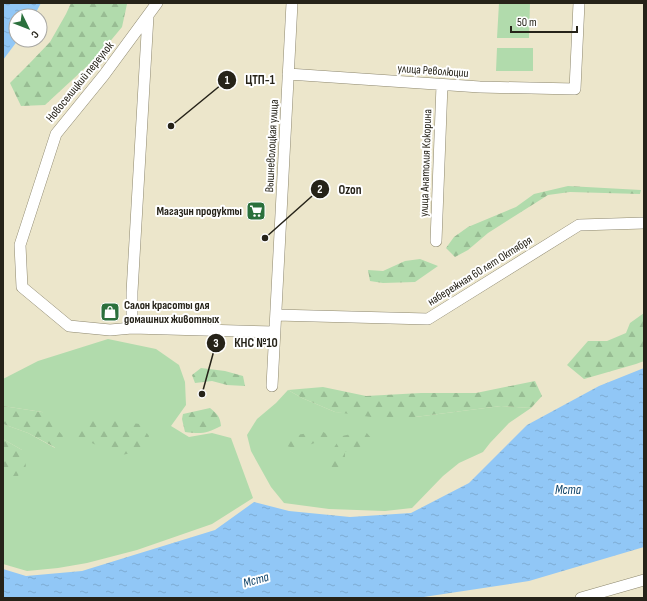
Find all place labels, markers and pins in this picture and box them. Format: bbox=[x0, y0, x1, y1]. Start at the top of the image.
callout: ЦТП-1 bbox=[217, 67, 283, 92]
callout: Ozon bbox=[310, 177, 369, 202]
supermarket icon: Магазин продукты bbox=[245, 200, 267, 222]
place label: Магазин продукты bbox=[157, 204, 242, 219]
place label: Салон красоты для домашних животных bbox=[124, 298, 219, 327]
shop icon: Салон красоты для домашних животных bbox=[99, 301, 121, 323]
callout: КНС №10 bbox=[206, 330, 285, 355]

